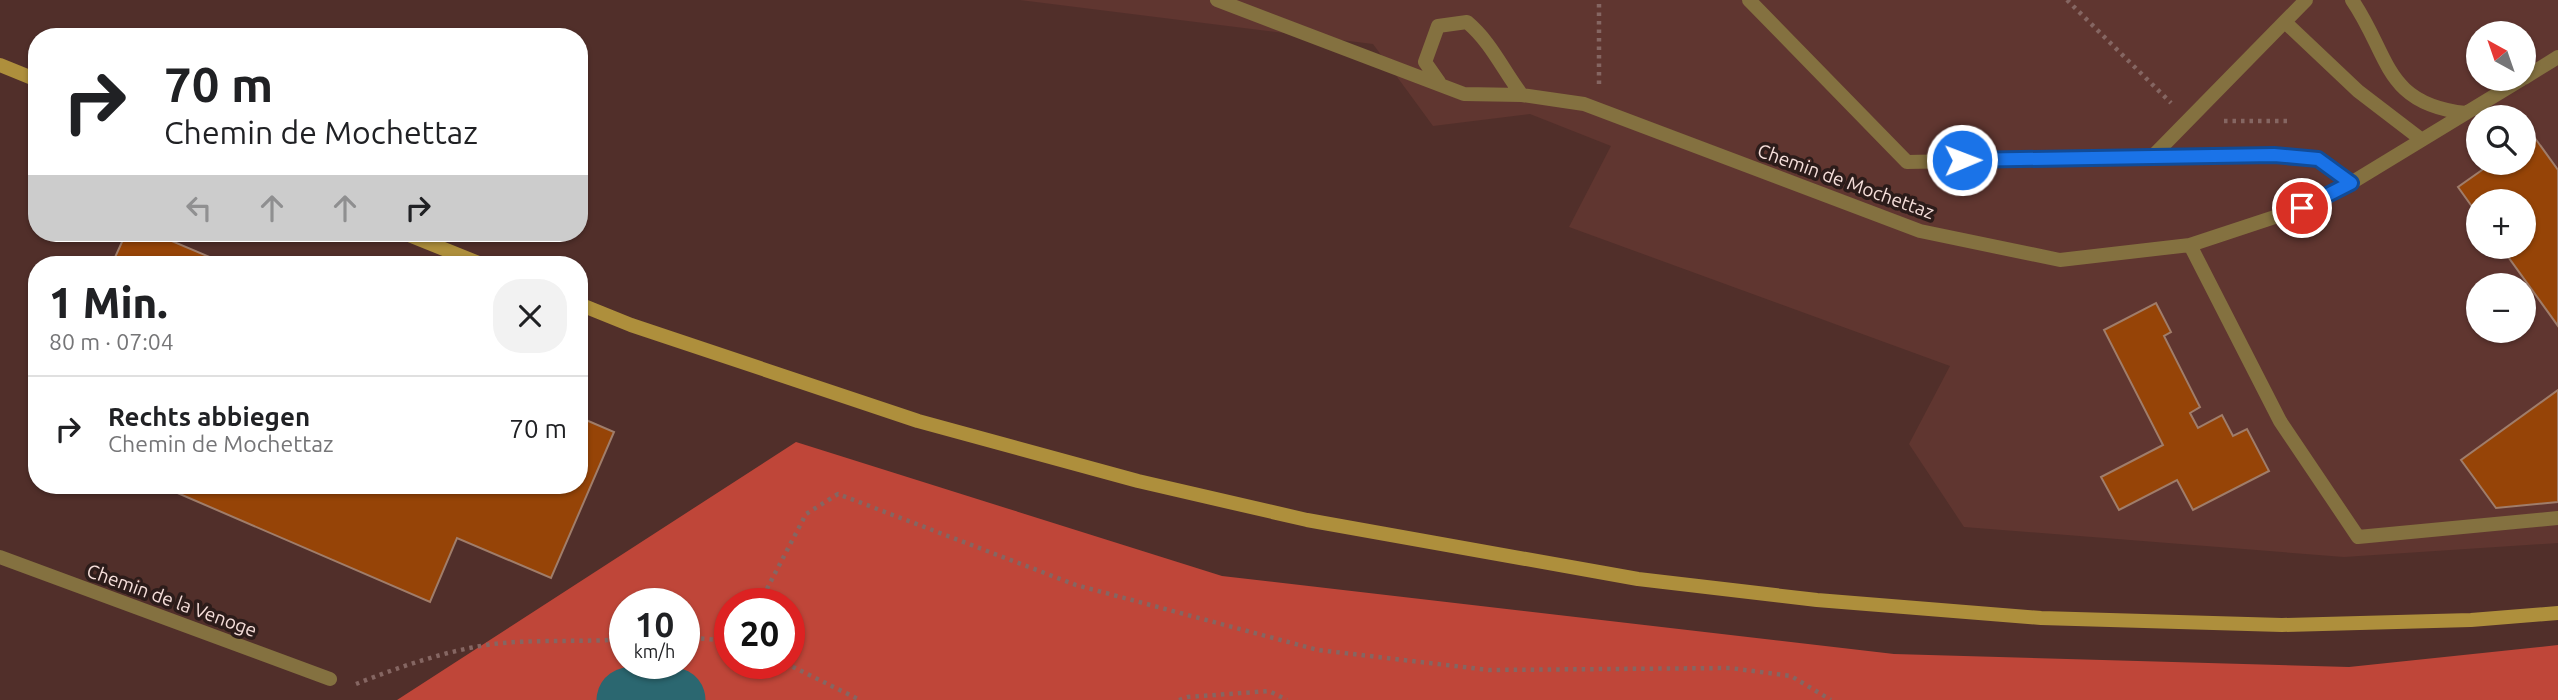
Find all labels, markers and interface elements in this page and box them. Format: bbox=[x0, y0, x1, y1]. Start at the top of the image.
north arrow bbox=[2466, 21, 2536, 91]
map controls bbox=[2466, 21, 2536, 343]
icon: right bbox=[49, 56, 140, 147]
text: 70 m bbox=[164, 56, 273, 111]
button: search bbox=[2466, 105, 2536, 175]
text: Chemin de Mochettaz bbox=[164, 114, 478, 150]
position arrow bbox=[1925, 123, 1999, 197]
street label: Chemin de Mochettaz bbox=[1755, 139, 1938, 223]
pin bbox=[2272, 178, 2332, 238]
icon: left bbox=[180, 189, 218, 227]
icon: ahead bbox=[253, 189, 291, 227]
icon: ahead bbox=[326, 189, 364, 227]
icon: right bbox=[399, 189, 437, 227]
icon: arrive bbox=[2283, 189, 2321, 227]
button: + bbox=[2466, 189, 2536, 259]
button: − bbox=[2466, 273, 2536, 343]
text: 1 Min. bbox=[49, 279, 168, 326]
button: close bbox=[493, 279, 567, 353]
text: 80 m · 07:04 bbox=[49, 329, 174, 354]
text: Rechts abbiegen bbox=[108, 402, 310, 431]
icon: right bbox=[49, 410, 87, 448]
text: 70 m bbox=[509, 414, 567, 443]
text: Chemin de Mochettaz bbox=[108, 431, 334, 456]
street label: Chemin de la Venoge bbox=[84, 559, 260, 641]
speed limit sign: 20 bbox=[714, 588, 805, 679]
text: 10 bbox=[635, 604, 674, 644]
text: km/h bbox=[634, 641, 675, 661]

